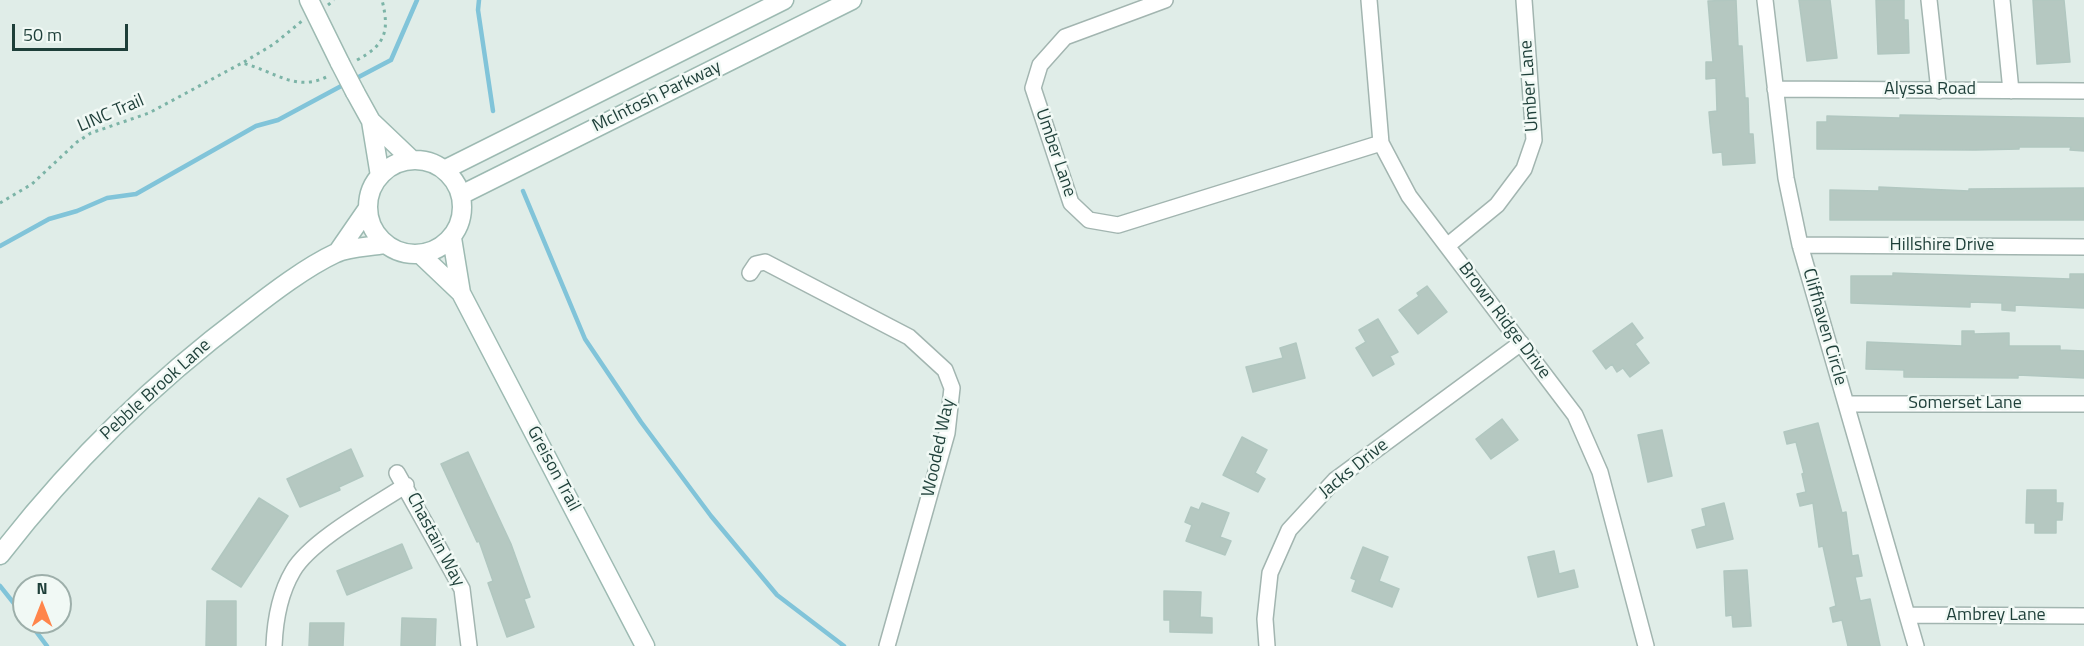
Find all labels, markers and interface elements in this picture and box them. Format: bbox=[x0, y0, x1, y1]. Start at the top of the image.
scale bar bbox=[15, 12, 130, 50]
text: 50 m bbox=[23, 21, 62, 48]
street label: Umber Lane bbox=[1516, 39, 1544, 133]
street label: McIntosh Parkway bbox=[589, 57, 725, 137]
street label: Alyssa Road bbox=[1884, 79, 1976, 101]
street label: LINC Trail bbox=[74, 90, 148, 138]
street label: Umber Lane bbox=[1030, 106, 1080, 200]
street label: Hillshire Drive bbox=[1890, 235, 1994, 257]
street label: Brown Ridge Drive bbox=[1453, 259, 1555, 383]
street label: Cliffhaven Circle bbox=[1797, 266, 1851, 388]
street label: Pebble Brook Lane bbox=[96, 335, 216, 445]
street label: Somerset Lane bbox=[1908, 393, 2022, 415]
street label: Wooded Way bbox=[918, 397, 960, 499]
street label: Greison Trail bbox=[522, 423, 584, 515]
street label: Jacks Drive bbox=[1315, 435, 1393, 503]
street label: Chastain Way bbox=[401, 489, 469, 591]
north arrow bbox=[12, 574, 72, 634]
text: N bbox=[36, 576, 48, 600]
street label: Ambrey Lane bbox=[1946, 605, 2046, 627]

